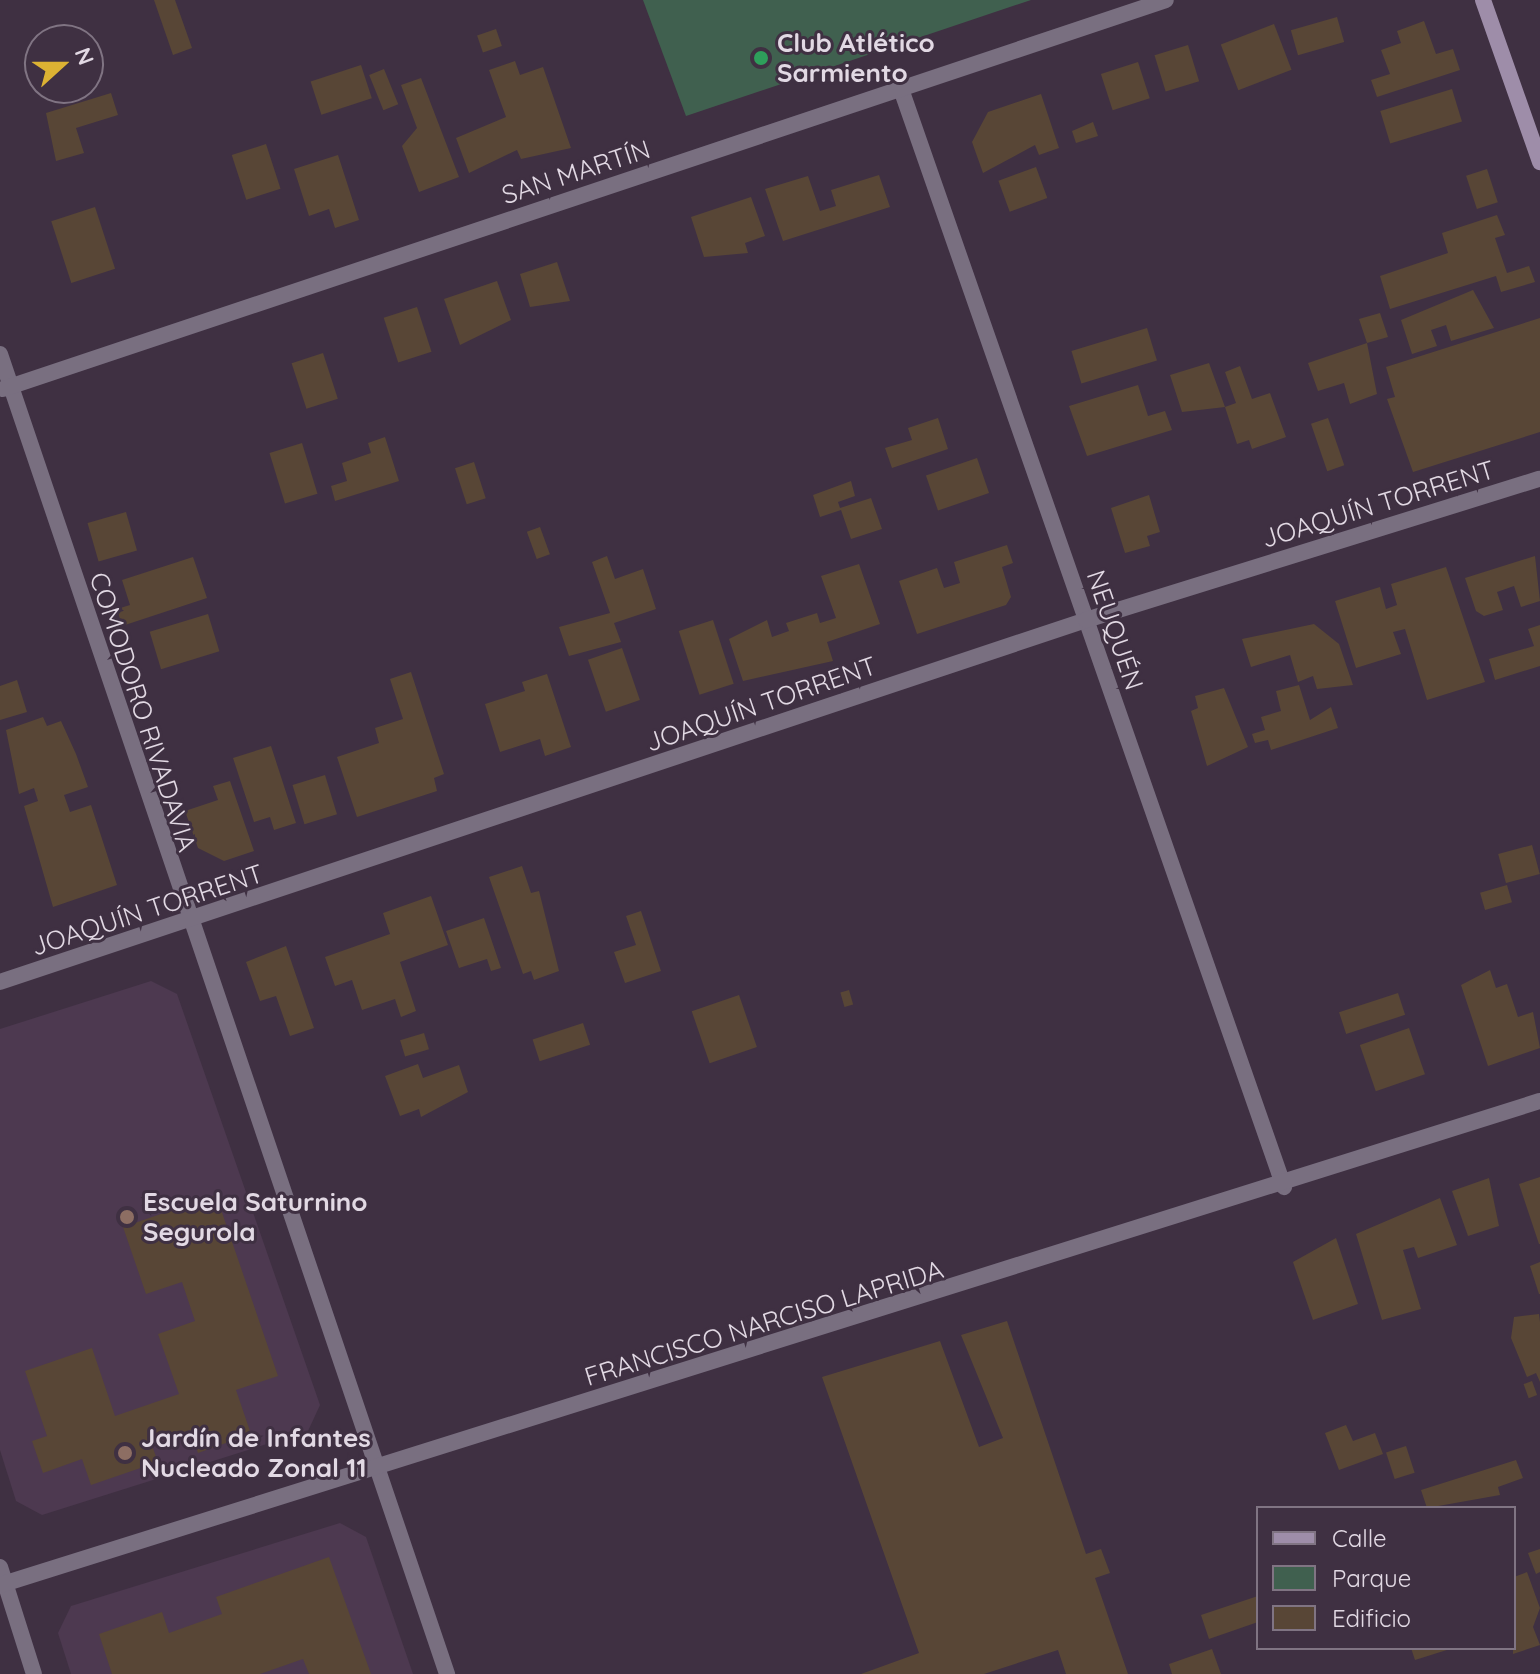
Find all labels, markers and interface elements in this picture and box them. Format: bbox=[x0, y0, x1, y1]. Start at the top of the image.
north arrow bbox=[24, 24, 104, 104]
place label: Club Atlético Sarmiento bbox=[777, 27, 935, 88]
text: N bbox=[69, 44, 101, 69]
marker: Club Atlético Sarmiento bbox=[752, 49, 770, 67]
street label: SAN MARTÍN bbox=[498, 133, 654, 211]
street label: JOAQUÍN TORRENT bbox=[1258, 454, 1498, 554]
street label: NEUQUÉN bbox=[1080, 566, 1150, 694]
street label: COMODORO RIVADAVIA bbox=[83, 568, 203, 856]
street label: JOAQUÍN TORRENT bbox=[642, 650, 880, 758]
street label: JOAQUÍN TORRENT bbox=[27, 858, 267, 962]
place label: Escuela Saturnino Segurola bbox=[143, 1186, 368, 1248]
marker: Escuela Saturnino Segurola bbox=[118, 1208, 136, 1226]
street label: FRANCISCO NARCISO LAPRIDA bbox=[581, 1253, 947, 1393]
place label: Jardín de Infantes Nucleado Zonal 11 bbox=[141, 1422, 371, 1484]
marker: Jardín de Infantes Nucleado Zonal 11 bbox=[116, 1444, 134, 1462]
legend bbox=[1256, 1506, 1516, 1650]
text: Calle bbox=[1332, 1523, 1387, 1553]
text: Parque bbox=[1332, 1563, 1411, 1593]
text: Edificio bbox=[1332, 1603, 1411, 1633]

